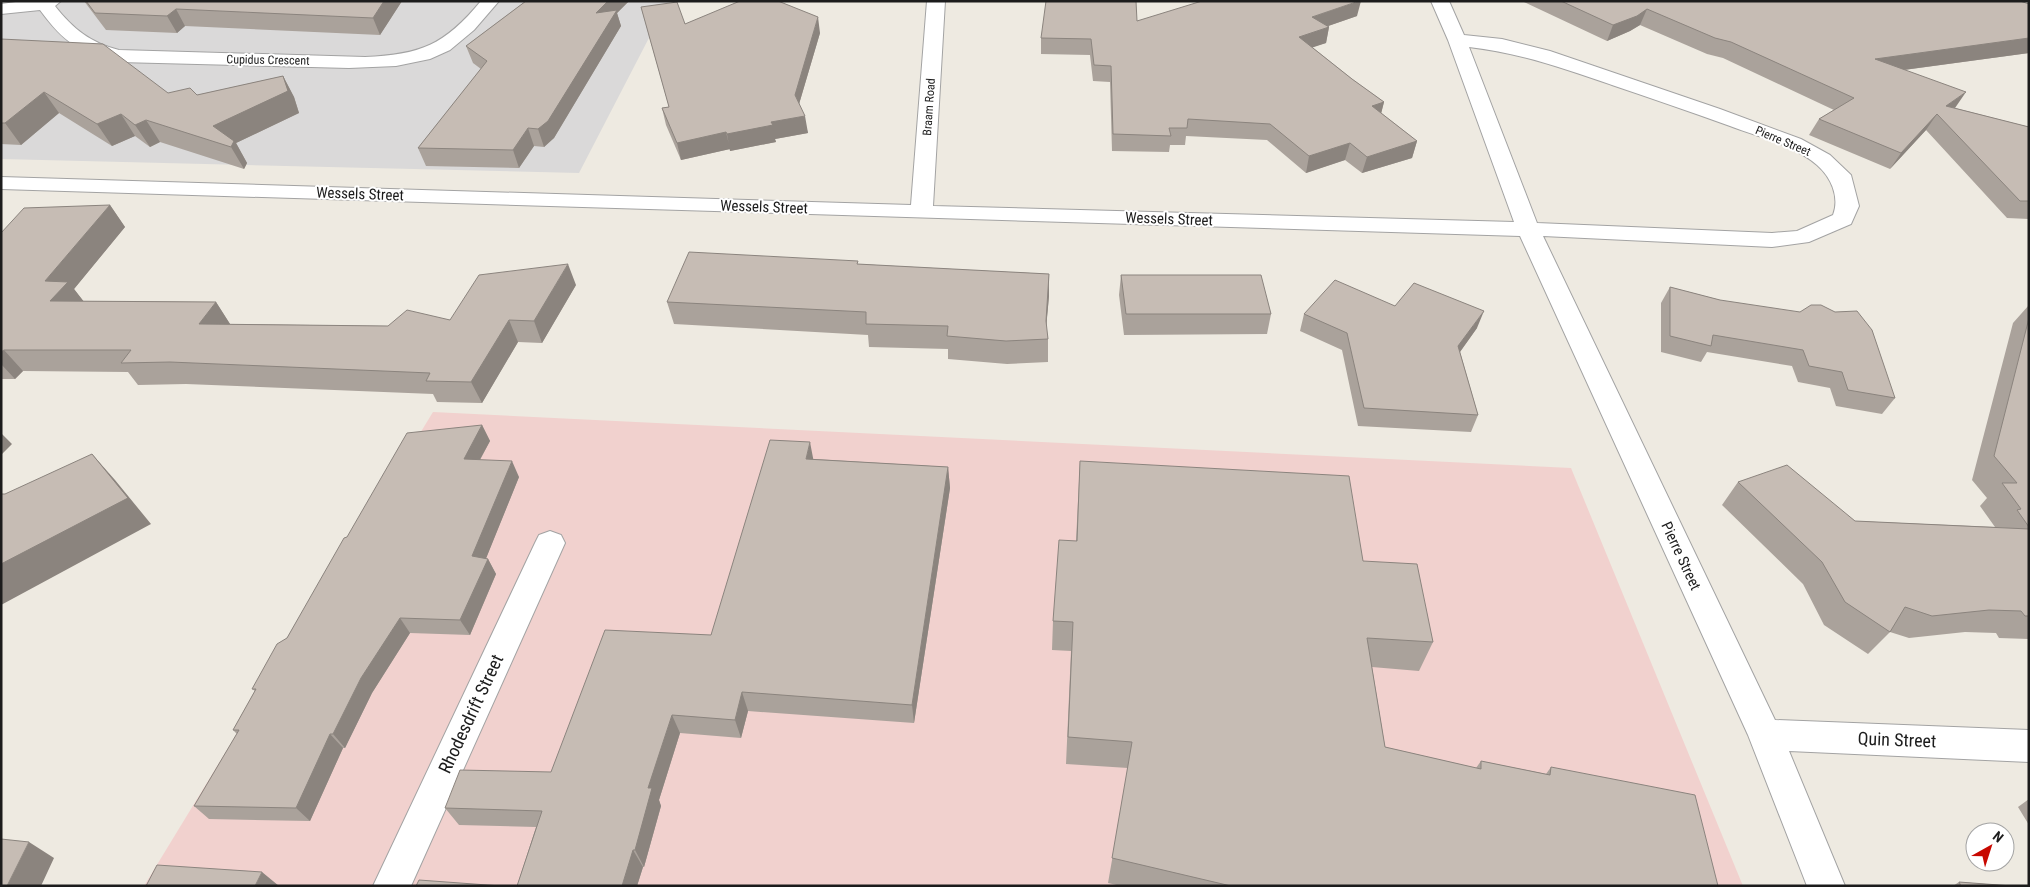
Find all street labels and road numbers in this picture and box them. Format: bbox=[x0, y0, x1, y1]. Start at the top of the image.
street label: Cupidus Crescent bbox=[226, 52, 310, 68]
street label: Braam Road bbox=[920, 78, 938, 136]
street label: Pierre Street bbox=[1753, 123, 1813, 159]
street label: Wessels Street bbox=[316, 183, 404, 205]
street label: Wessels Street bbox=[720, 196, 808, 218]
street label: Wessels Street bbox=[1125, 208, 1213, 230]
street label: Pierre Street bbox=[1657, 519, 1705, 593]
street label: Rhodesdrift Street bbox=[434, 651, 507, 777]
street label: Quin Street bbox=[1857, 728, 1937, 751]

